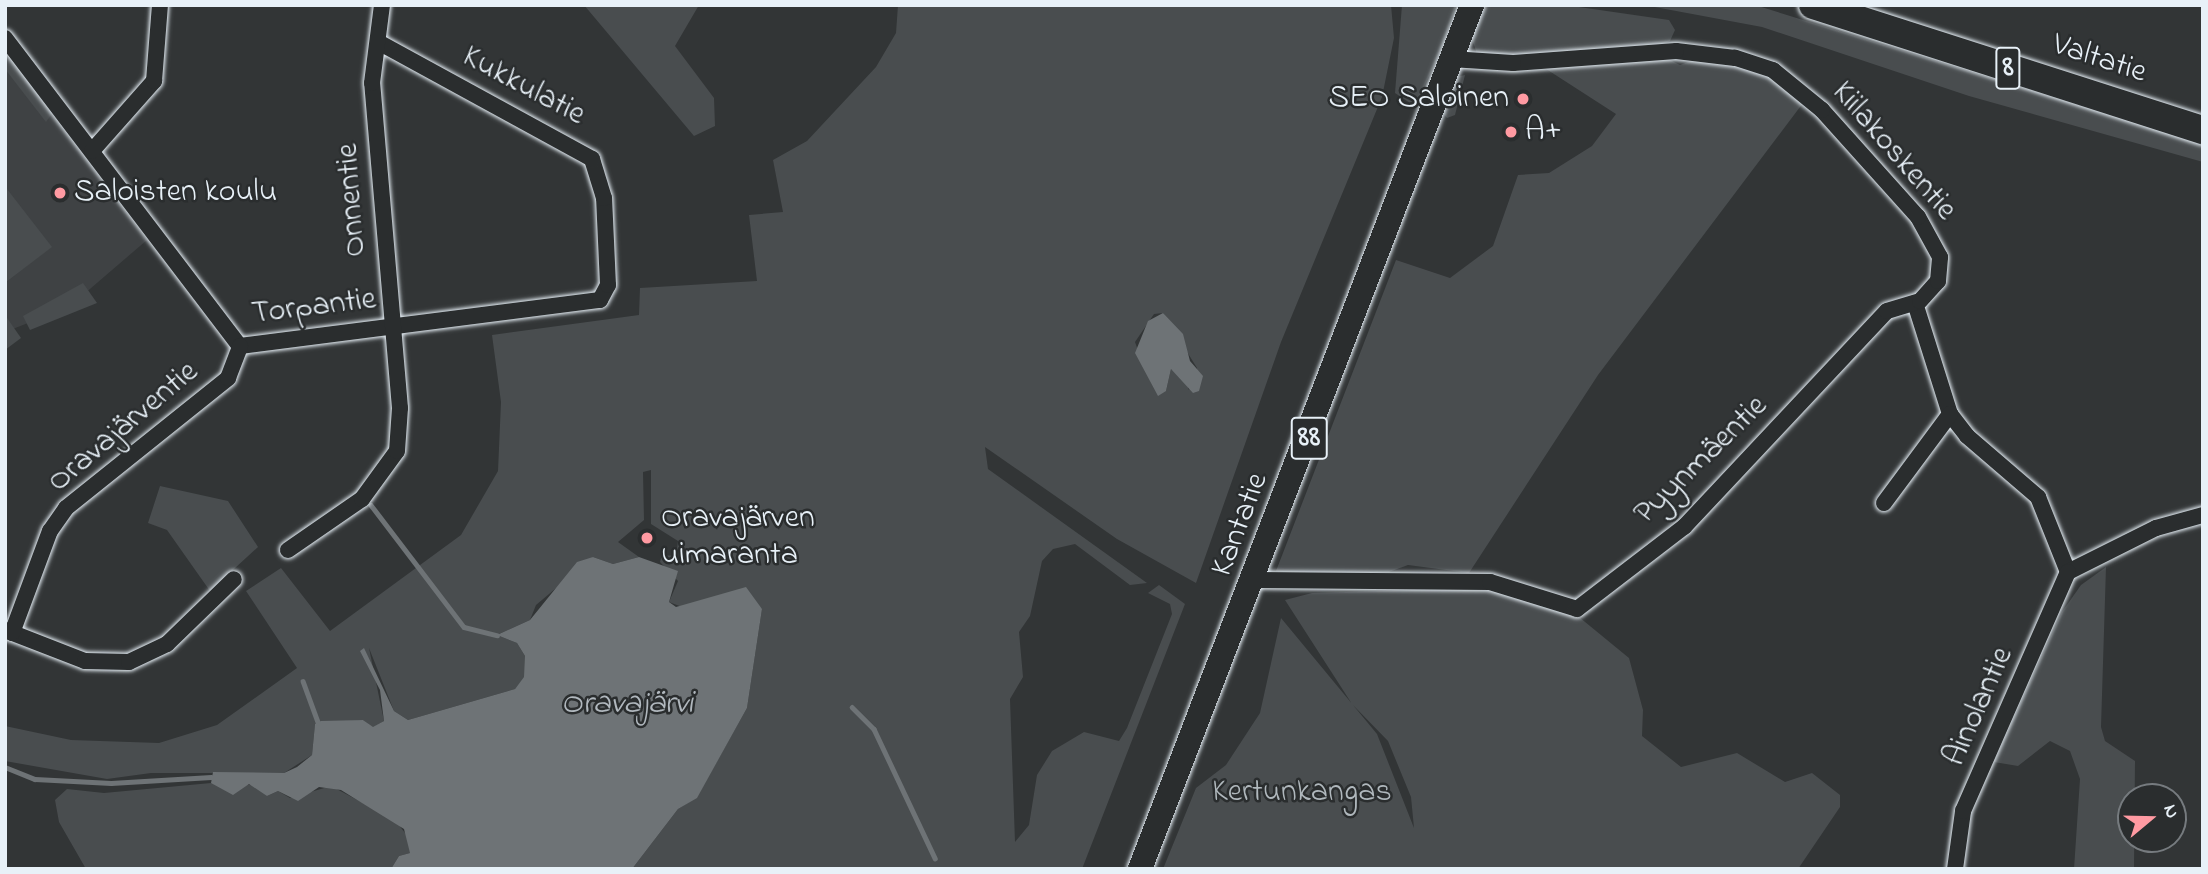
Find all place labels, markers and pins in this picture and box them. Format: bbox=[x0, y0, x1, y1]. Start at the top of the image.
place label: SEO Saloinen bbox=[1329, 80, 1509, 118]
marker: SEO Saloinen bbox=[1515, 91, 1531, 107]
place label: A+ bbox=[1525, 113, 1562, 151]
marker: A+ bbox=[1503, 124, 1519, 140]
place label: Saloisten koulu bbox=[74, 174, 277, 212]
marker: Saloisten koulu bbox=[52, 185, 68, 201]
place label: Oravajärven uimaranta bbox=[661, 501, 815, 576]
marker: Oravajärven uimaranta bbox=[639, 530, 655, 546]

